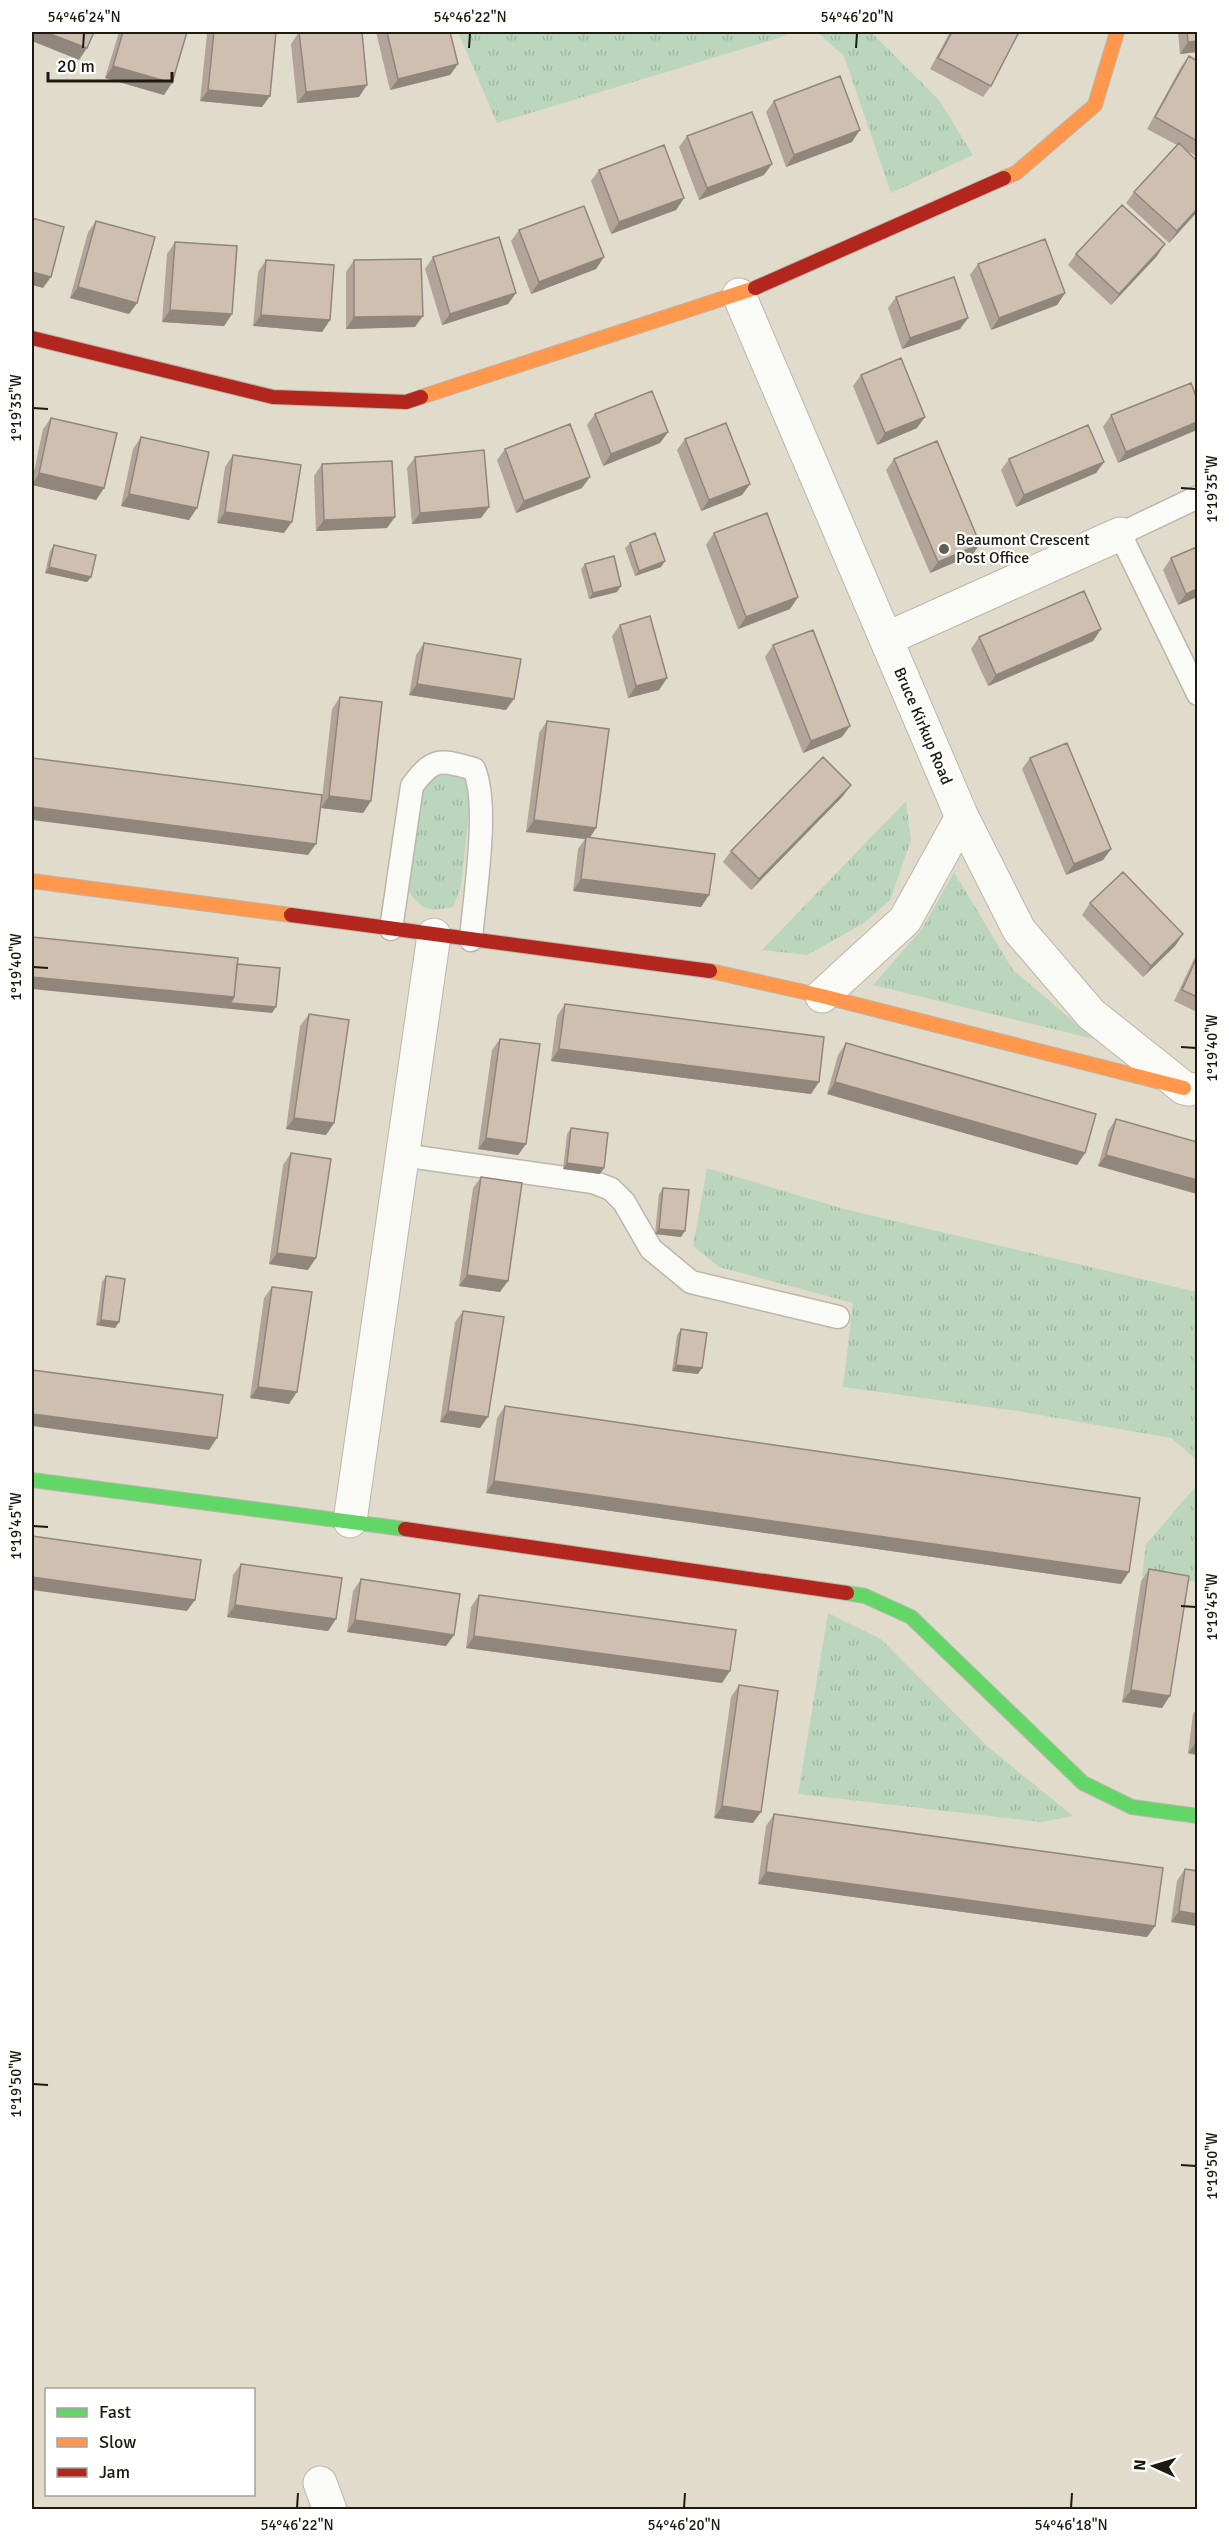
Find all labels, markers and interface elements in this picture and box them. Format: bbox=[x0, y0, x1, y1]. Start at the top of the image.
text: 54°46'24"N bbox=[47, 8, 121, 26]
text: 54°46'22"N bbox=[433, 8, 507, 26]
text: 54°46'20"N bbox=[820, 8, 894, 26]
scale bar bbox=[48, 45, 172, 83]
text: 20 m bbox=[57, 55, 95, 77]
text: 1°19'35"W bbox=[7, 374, 25, 442]
text: 1°19'35"W bbox=[1203, 455, 1221, 523]
place label: Beaumont Crescent Post Office bbox=[956, 530, 1090, 568]
marker: Beaumont Crescent Post Office bbox=[937, 542, 951, 556]
street label: Bruce Kirkup Road bbox=[889, 664, 957, 788]
text: 1°19'40"W bbox=[7, 933, 25, 1001]
text: 1°19'40"W bbox=[1203, 1014, 1221, 1082]
text: 1°19'45"W bbox=[7, 1492, 25, 1560]
text: 1°19'45"W bbox=[1203, 1573, 1221, 1641]
text: 1°19'50"W bbox=[7, 2050, 25, 2118]
text: 1°19'50"W bbox=[1203, 2132, 1221, 2200]
legend bbox=[45, 2388, 255, 2496]
text: Fast bbox=[99, 2401, 131, 2423]
text: Slow bbox=[99, 2431, 136, 2453]
north arrow bbox=[1124, 2436, 1184, 2496]
text: N bbox=[1130, 2459, 1150, 2471]
text: Jam bbox=[99, 2461, 130, 2483]
text: 54°46'22"N bbox=[260, 2516, 334, 2534]
text: 54°46'20"N bbox=[647, 2516, 721, 2534]
text: 54°46'18"N bbox=[1034, 2516, 1108, 2534]

